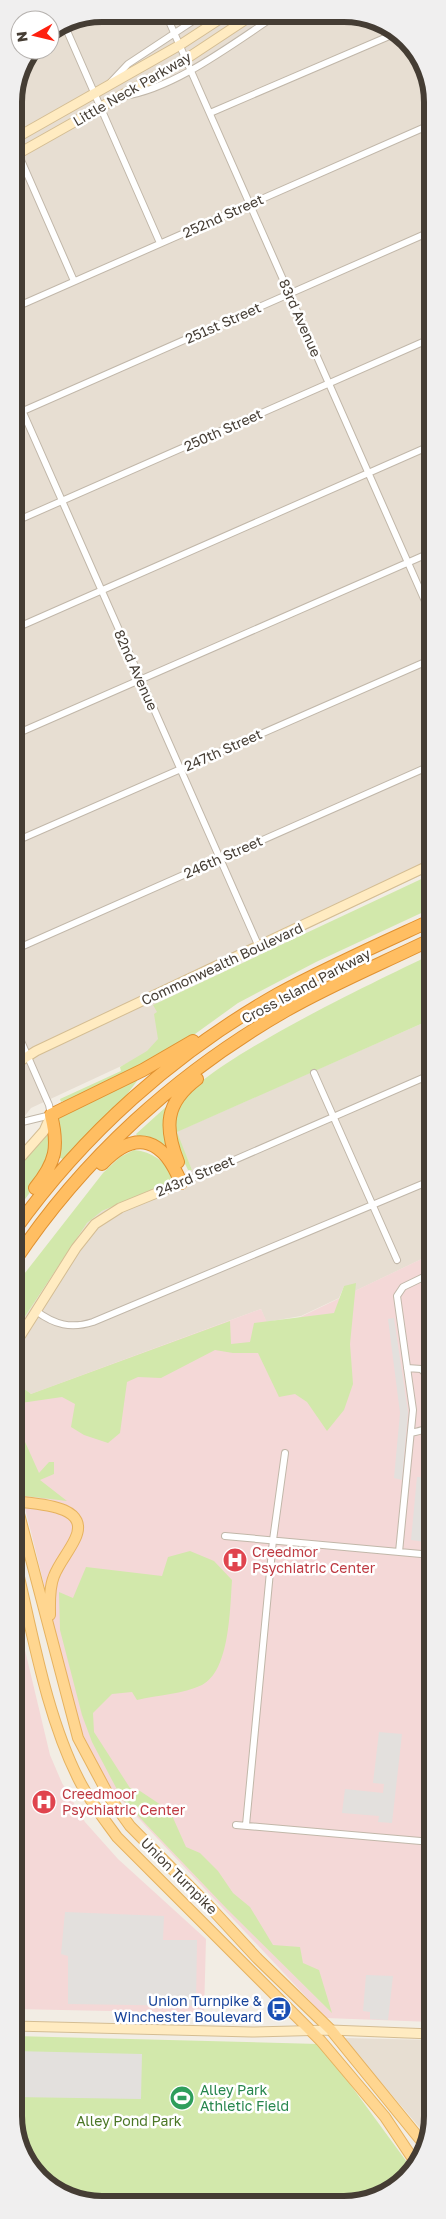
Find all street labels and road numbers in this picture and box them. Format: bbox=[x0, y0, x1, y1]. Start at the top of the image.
street label: Little Neck Parkway bbox=[70, 48, 194, 129]
street label: 252nd Street bbox=[180, 190, 266, 241]
street label: 83rd Avenue bbox=[276, 276, 325, 359]
street label: 251st Street bbox=[182, 298, 263, 347]
street label: 250th Street bbox=[181, 405, 265, 454]
street label: 82nd Avenue bbox=[111, 627, 162, 713]
street label: 247th Street bbox=[181, 725, 264, 774]
street label: 246th Street bbox=[181, 832, 265, 881]
street label: Commonwealth Boulevard bbox=[138, 919, 305, 1009]
street label: Cross Island Parkway bbox=[238, 944, 373, 1027]
street label: 243rd Street bbox=[153, 1151, 237, 1200]
street label: Union Turnpike bbox=[138, 1834, 221, 1917]

